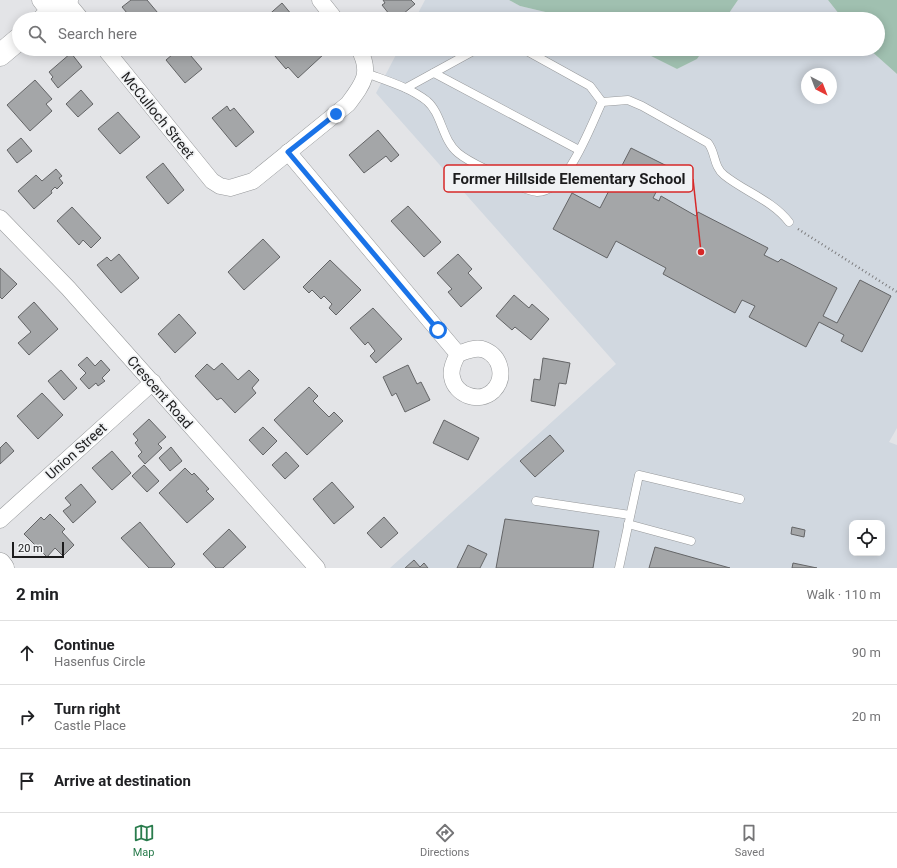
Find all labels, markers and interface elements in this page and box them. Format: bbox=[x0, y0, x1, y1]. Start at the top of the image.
search box bbox=[12, 12, 885, 56]
icon: search bbox=[26, 23, 48, 45]
text: Search here bbox=[58, 25, 137, 43]
north arrow bbox=[801, 68, 837, 104]
street label: McCulloch Street bbox=[118, 69, 198, 162]
route end bbox=[327, 105, 345, 123]
callout: Former Hillside Elementary School bbox=[444, 165, 693, 192]
text: Former Hillside Elementary School bbox=[452, 170, 686, 188]
route start bbox=[429, 321, 447, 339]
street label: Crescent Road bbox=[124, 352, 196, 432]
street label: Union Street bbox=[42, 419, 110, 482]
map controls bbox=[849, 520, 885, 556]
button: locate bbox=[849, 520, 885, 556]
scale bar bbox=[12, 540, 64, 559]
text: 20 m bbox=[18, 542, 43, 555]
text: 2 min bbox=[16, 584, 59, 604]
text: Walk · 110 m bbox=[806, 587, 881, 602]
text: Continue bbox=[54, 636, 115, 654]
icon: ahead bbox=[16, 642, 38, 664]
text: 90 m bbox=[852, 645, 881, 660]
text: Hasenfus Circle bbox=[54, 654, 146, 669]
text: Turn right bbox=[54, 700, 120, 718]
icon: right bbox=[16, 706, 38, 728]
text: 20 m bbox=[852, 709, 881, 724]
text: Castle Place bbox=[54, 718, 126, 733]
icon: arrive bbox=[16, 770, 38, 792]
text: Arrive at destination bbox=[54, 772, 191, 790]
tab: Map bbox=[133, 822, 155, 859]
tab: Directions bbox=[420, 822, 469, 859]
tab: Saved bbox=[735, 822, 764, 859]

